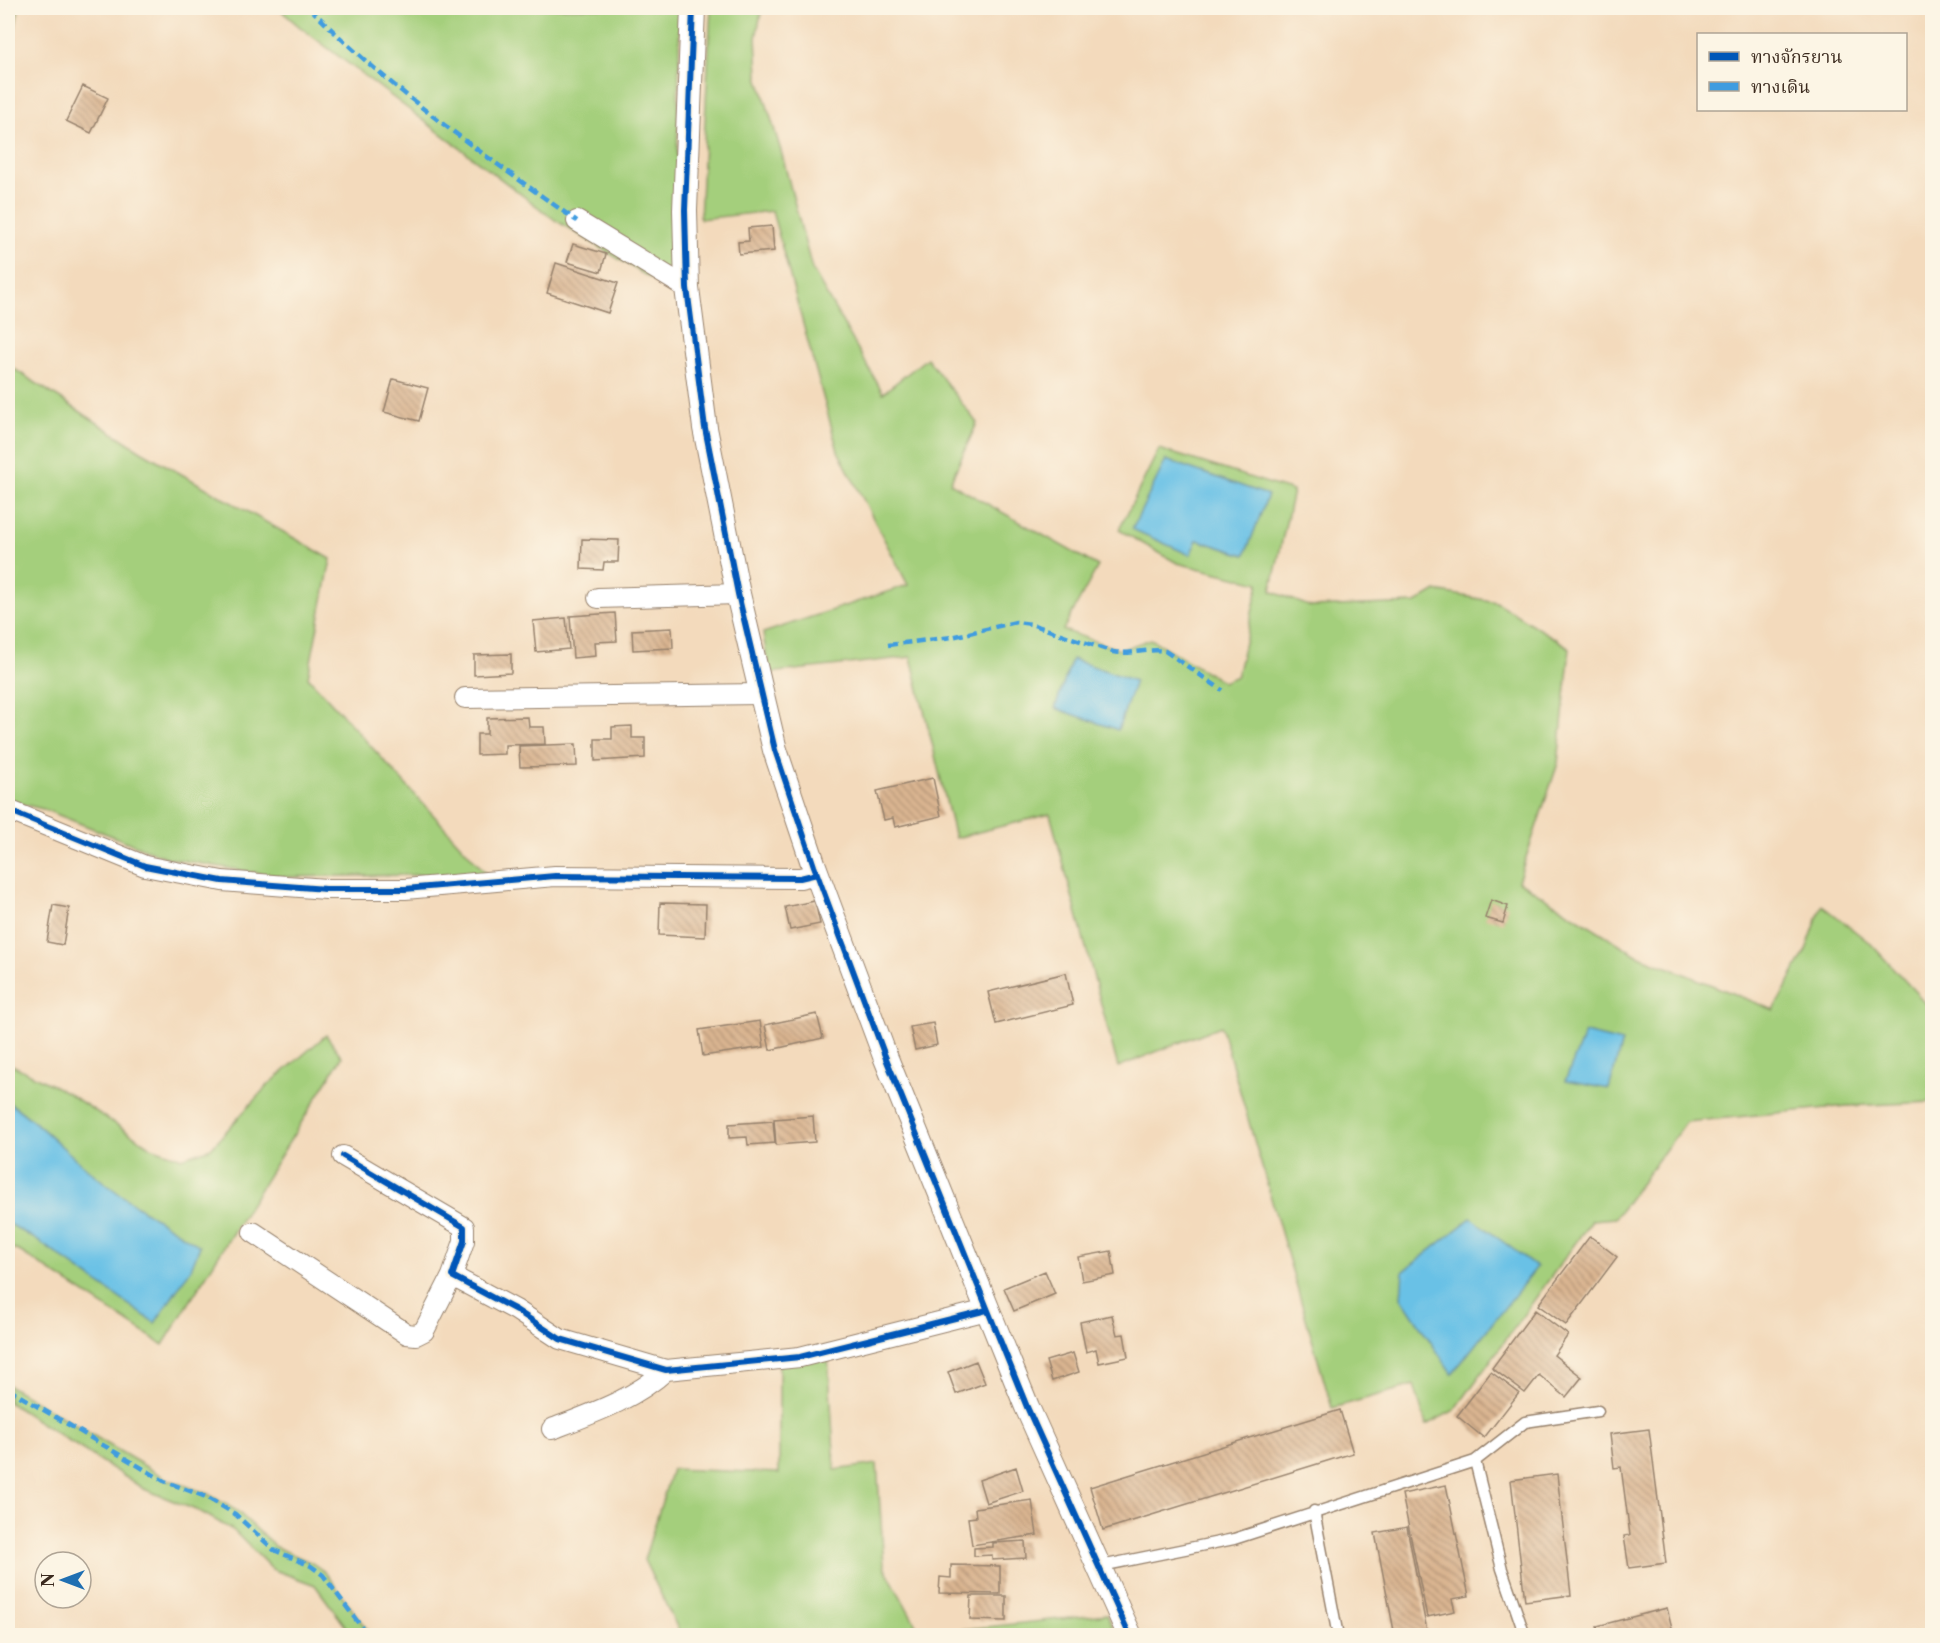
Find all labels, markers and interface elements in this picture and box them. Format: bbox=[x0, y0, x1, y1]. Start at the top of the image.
legend bbox=[1697, 33, 1907, 111]
text: ทางจักรยาน bbox=[1751, 46, 1842, 68]
text: ทางเดิน bbox=[1751, 76, 1810, 98]
north arrow bbox=[33, 1550, 93, 1610]
text: N bbox=[38, 1573, 58, 1587]

